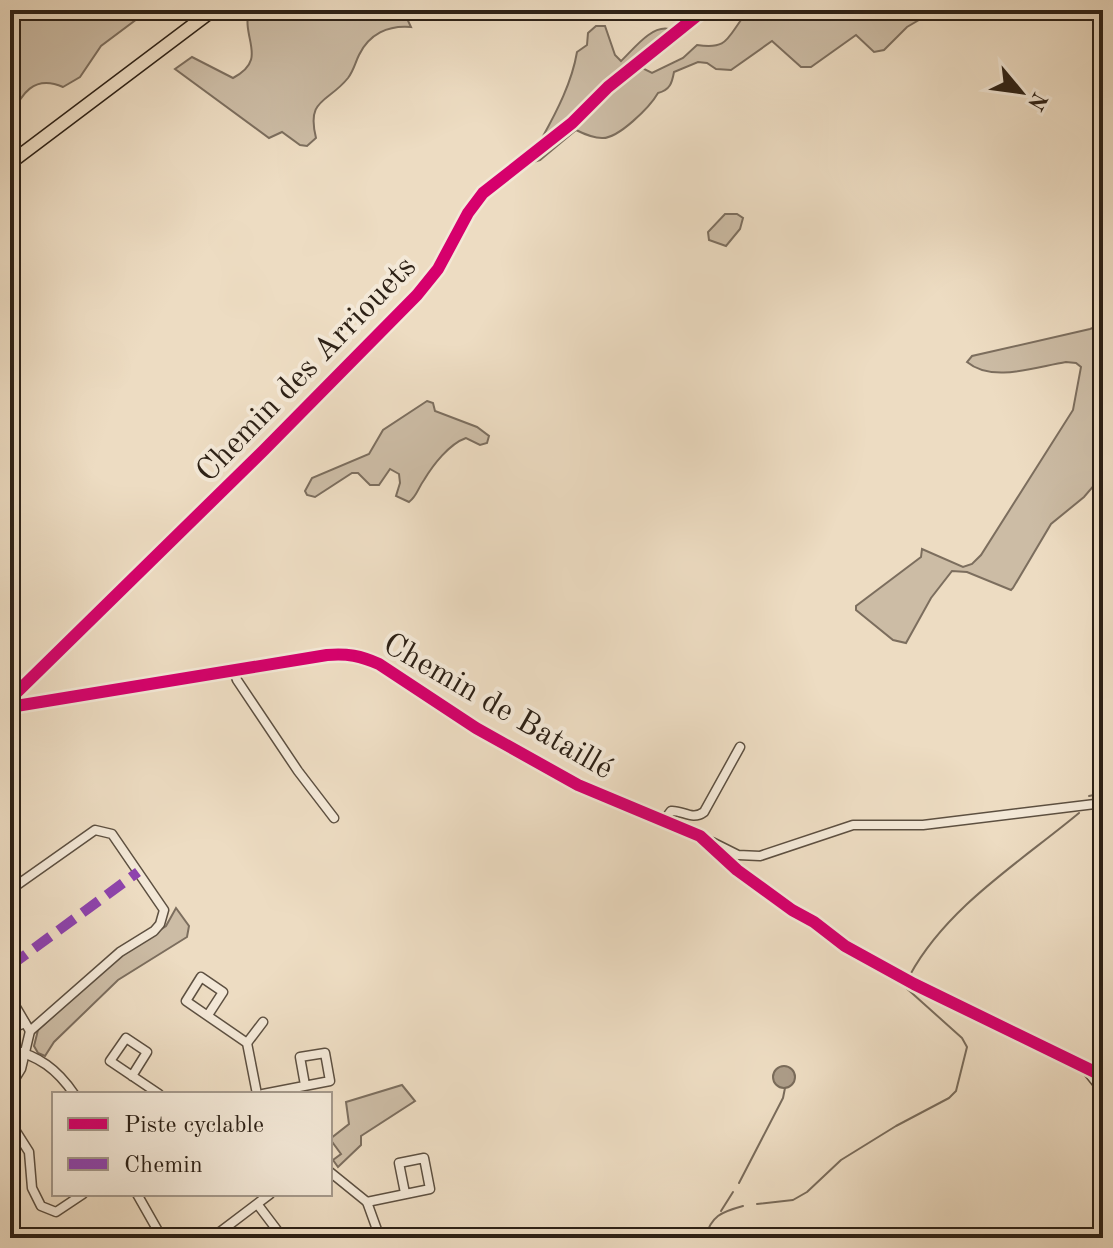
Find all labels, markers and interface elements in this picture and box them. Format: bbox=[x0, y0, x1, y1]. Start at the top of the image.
north arrow bbox=[981, 52, 1061, 132]
text: N bbox=[1023, 88, 1050, 114]
street label: Chemin des Arriouets bbox=[191, 251, 423, 489]
street label: Chemin de Bataillé bbox=[377, 629, 618, 786]
legend bbox=[52, 1092, 332, 1196]
text: Piste cyclable bbox=[124, 1114, 264, 1138]
text: Chemin bbox=[124, 1154, 203, 1178]

